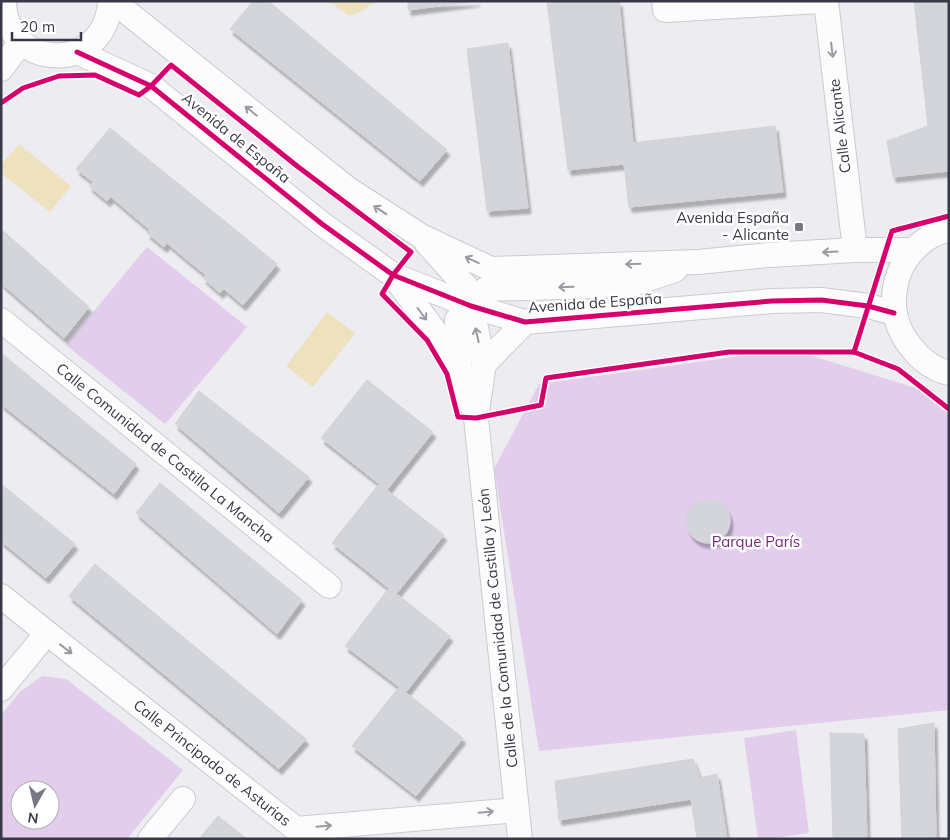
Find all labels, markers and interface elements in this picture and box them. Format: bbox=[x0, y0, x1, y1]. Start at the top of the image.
scale bar bbox=[12, 10, 81, 42]
text: 20 m bbox=[20, 17, 55, 36]
one-way arrow bbox=[827, 41, 837, 57]
street label: Calle Alicante bbox=[824, 78, 855, 174]
street label: Avenida de España bbox=[178, 88, 294, 187]
one-way arrow bbox=[244, 106, 257, 117]
one-way arrow bbox=[373, 204, 387, 214]
place label: Avenida España - Alicante bbox=[676, 208, 789, 244]
marker: Avenida España - Alicante bbox=[793, 221, 805, 233]
one-way arrow bbox=[822, 247, 838, 256]
one-way arrow bbox=[465, 254, 480, 264]
one-way arrow bbox=[625, 259, 641, 269]
one-way arrow bbox=[558, 282, 574, 292]
street label: Avenida de España bbox=[527, 288, 662, 317]
one-way arrow bbox=[416, 307, 427, 320]
one-way arrow bbox=[472, 327, 481, 343]
street label: Calle Comunidad de Castilla La Mancha bbox=[53, 359, 278, 547]
street label: Calle de la Comunidad de Castilla y León bbox=[473, 487, 522, 769]
park label: Parque París bbox=[712, 532, 800, 551]
one-way arrow bbox=[59, 643, 72, 654]
street label: Calle Principado de Asturias bbox=[130, 695, 295, 830]
north arrow bbox=[10, 780, 60, 830]
text: N bbox=[27, 808, 40, 828]
one-way arrow bbox=[478, 808, 494, 817]
one-way arrow bbox=[316, 821, 332, 831]

